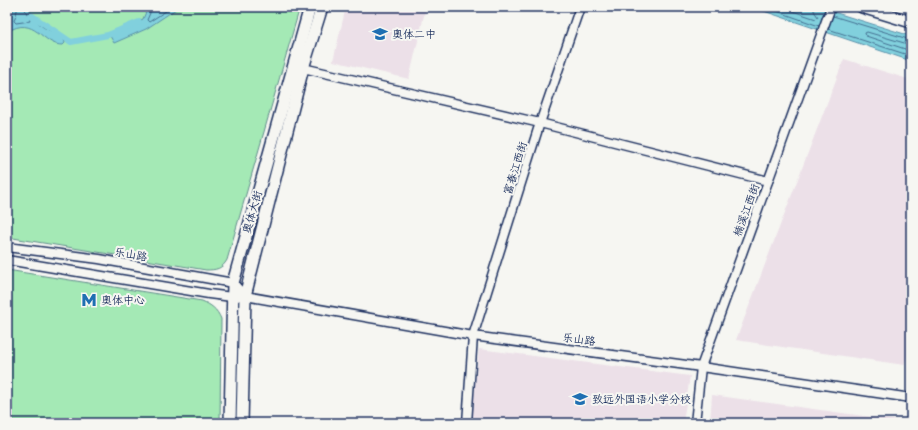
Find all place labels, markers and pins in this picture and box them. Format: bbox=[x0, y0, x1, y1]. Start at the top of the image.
school or university icon: 奥体二中 bbox=[371, 25, 389, 43]
place label: 奥体二中 bbox=[392, 28, 436, 41]
metro station icon: 奥体中心 bbox=[80, 291, 98, 309]
place label: 奥体中心 bbox=[101, 294, 145, 307]
school or university icon: 致远外国语小学分校 bbox=[571, 390, 589, 408]
place label: 致远外国语小学分校 bbox=[592, 393, 691, 406]

